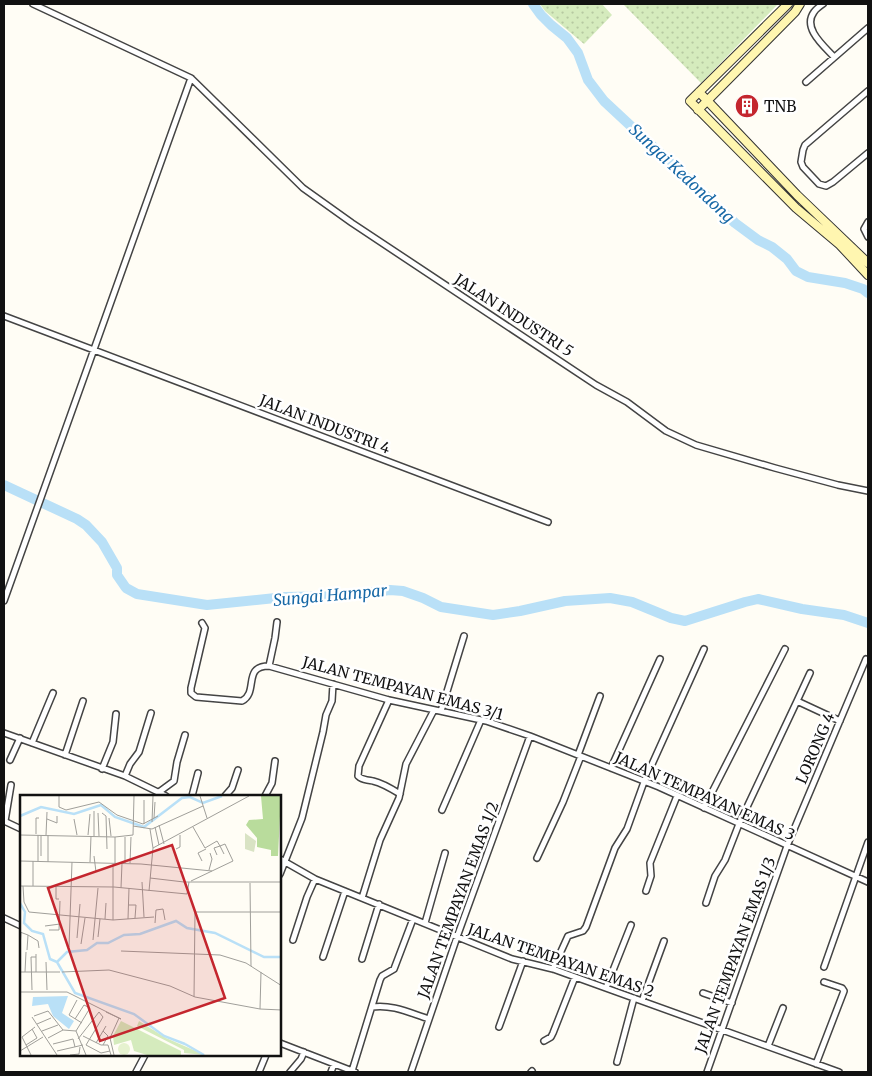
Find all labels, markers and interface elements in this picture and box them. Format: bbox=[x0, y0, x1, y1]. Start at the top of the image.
building icon: TNB bbox=[734, 93, 760, 119]
place label: TNB bbox=[764, 97, 796, 116]
water label: Sungai Kedondong bbox=[625, 119, 739, 227]
street label: JALAN INDUSTRI 5 bbox=[450, 269, 577, 361]
street label: JALAN INDUSTRI 4 bbox=[256, 390, 393, 458]
water label: Sungai Hampar bbox=[272, 580, 388, 610]
street label: JALAN TEMPAYAN EMAS 3/1 bbox=[300, 652, 506, 724]
street label: LORONG 4 bbox=[791, 709, 839, 787]
street label: JALAN TEMPAYAN EMAS 3 bbox=[611, 747, 798, 844]
inset map bbox=[20, 795, 281, 1056]
street label: JALAN TEMPAYAN EMAS 1/2 bbox=[413, 799, 503, 1002]
street label: JALAN TEMPAYAN EMAS 1/3 bbox=[690, 854, 779, 1057]
street label: JALAN TEMPAYAN EMAS 2 bbox=[464, 919, 657, 1001]

